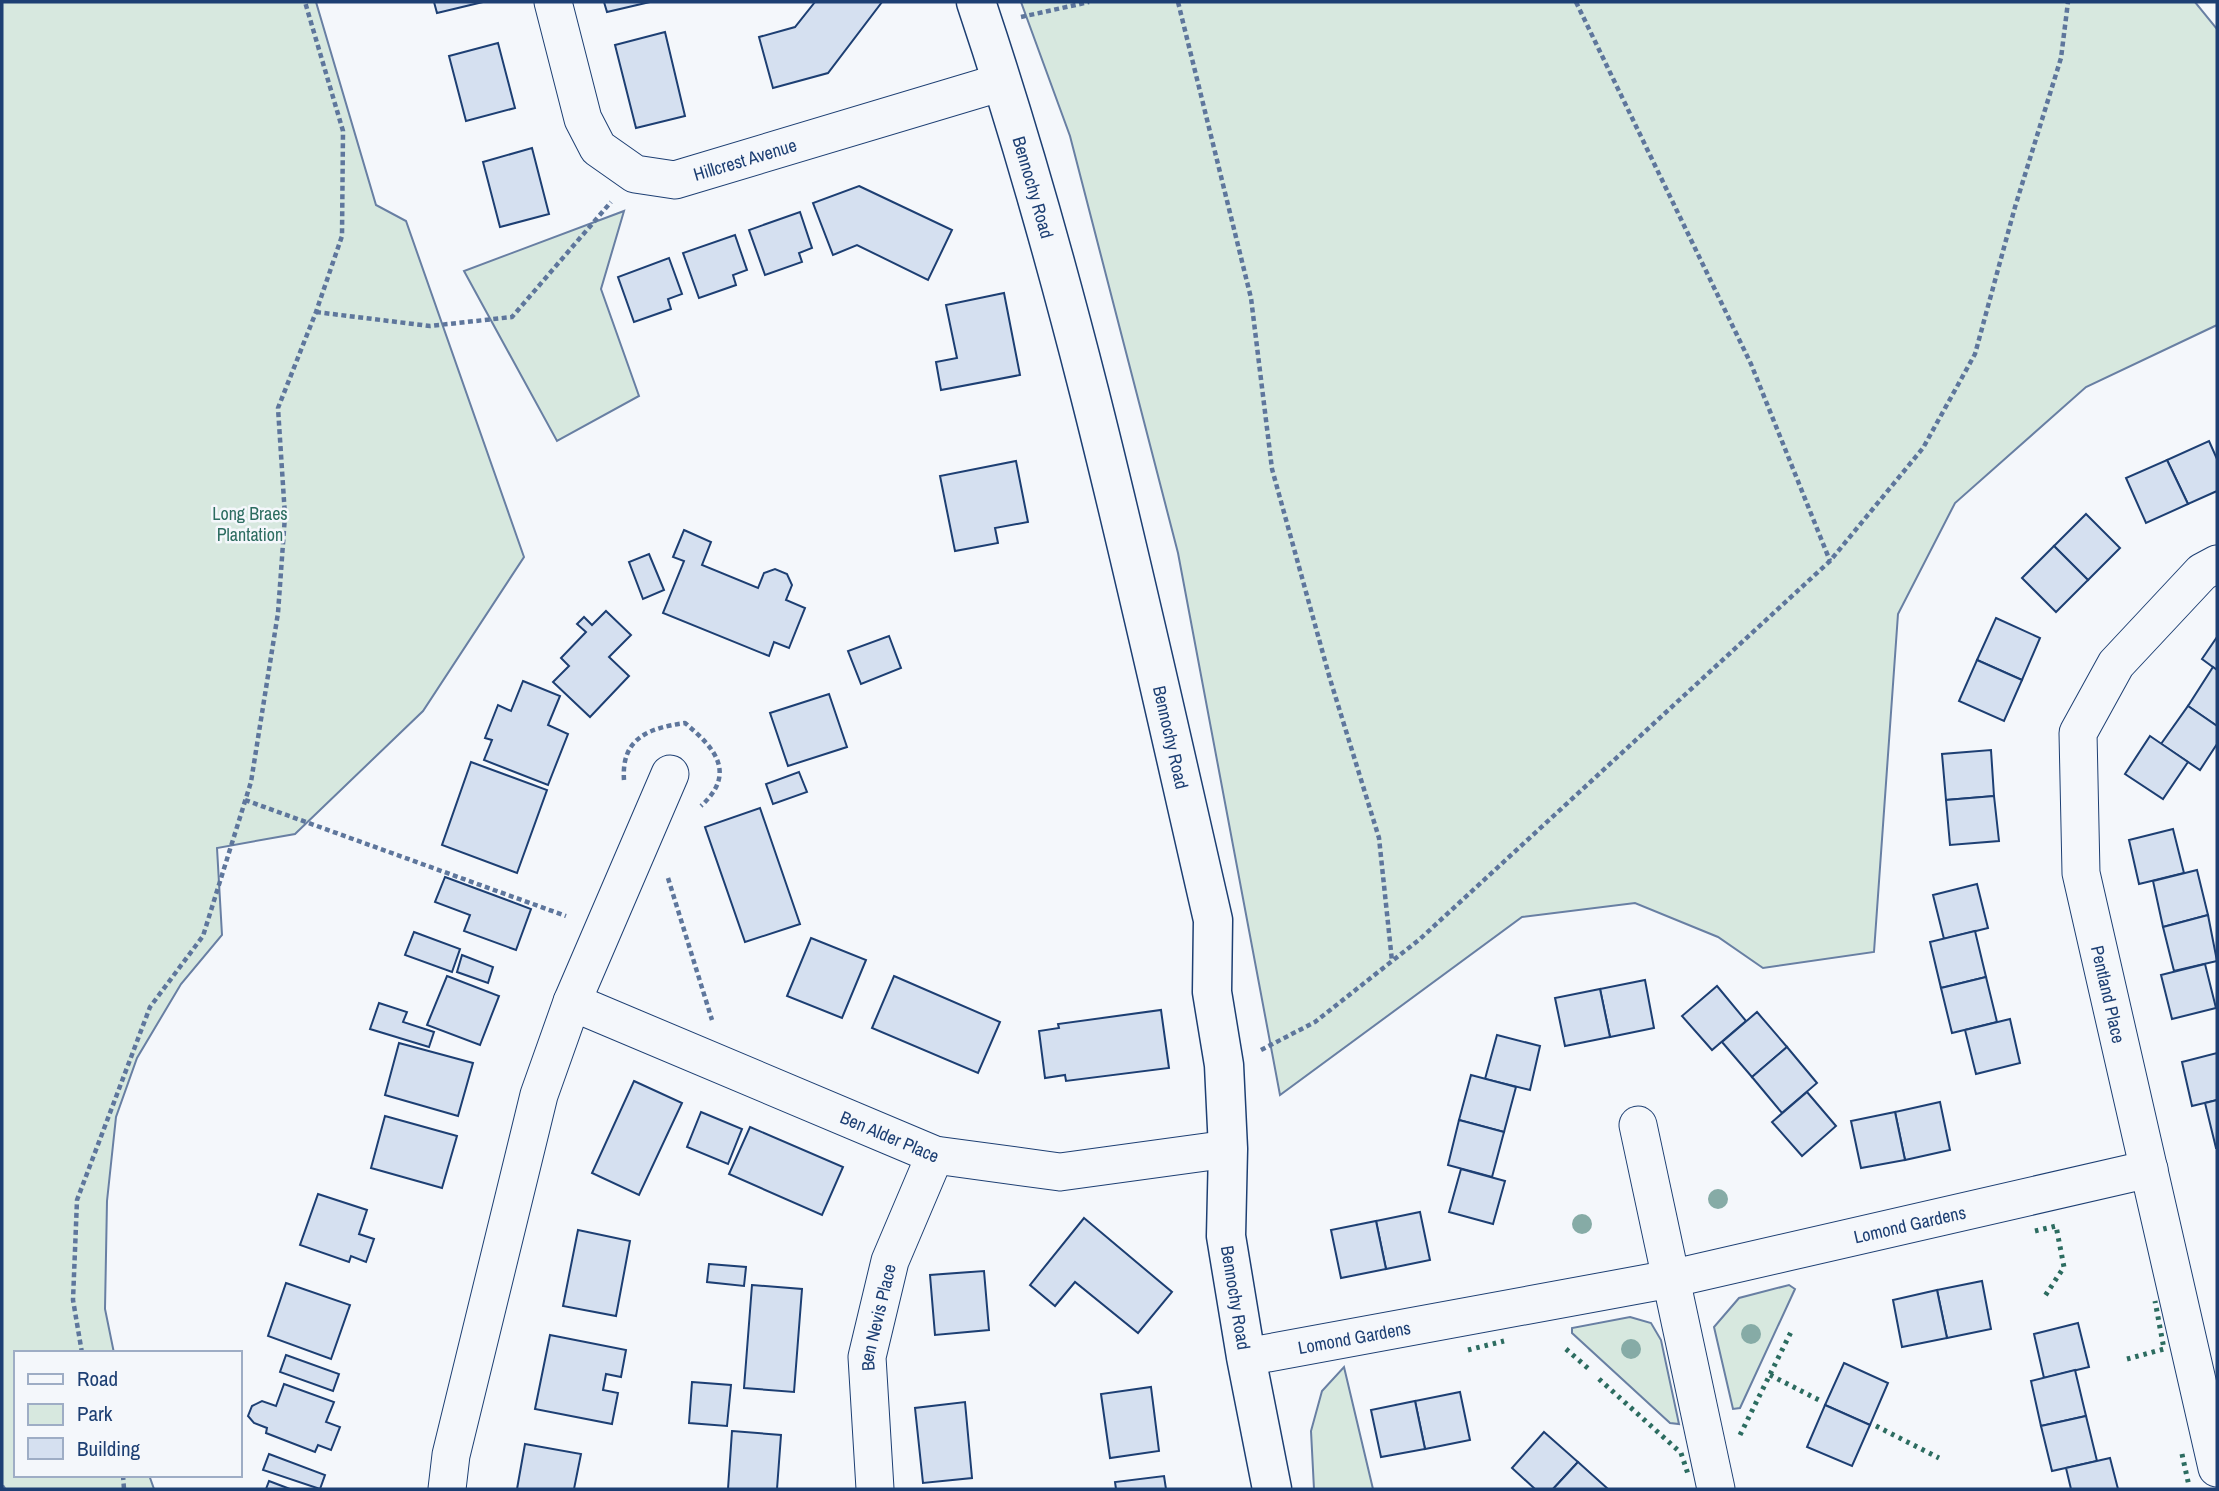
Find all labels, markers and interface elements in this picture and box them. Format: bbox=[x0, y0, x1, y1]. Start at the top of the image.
street label: Hillcrest Avenue bbox=[690, 132, 799, 186]
street label: Bennochy Road bbox=[1007, 133, 1060, 241]
park label: Long Braes Plantation bbox=[212, 501, 288, 547]
street label: Bennochy Road bbox=[1147, 683, 1195, 791]
street label: Pentland Place bbox=[2085, 943, 2132, 1045]
street label: Ben Alder Place bbox=[837, 1104, 943, 1168]
street label: Lomond Gardens bbox=[1851, 1199, 1968, 1249]
street label: Bennochy Road bbox=[1215, 1244, 1257, 1351]
street label: Ben Nevis Place bbox=[854, 1261, 901, 1372]
street label: Lomond Gardens bbox=[1296, 1314, 1413, 1360]
legend bbox=[14, 1351, 242, 1477]
text: Road bbox=[77, 1364, 118, 1393]
text: Park bbox=[77, 1399, 113, 1428]
text: Building bbox=[77, 1434, 141, 1463]

